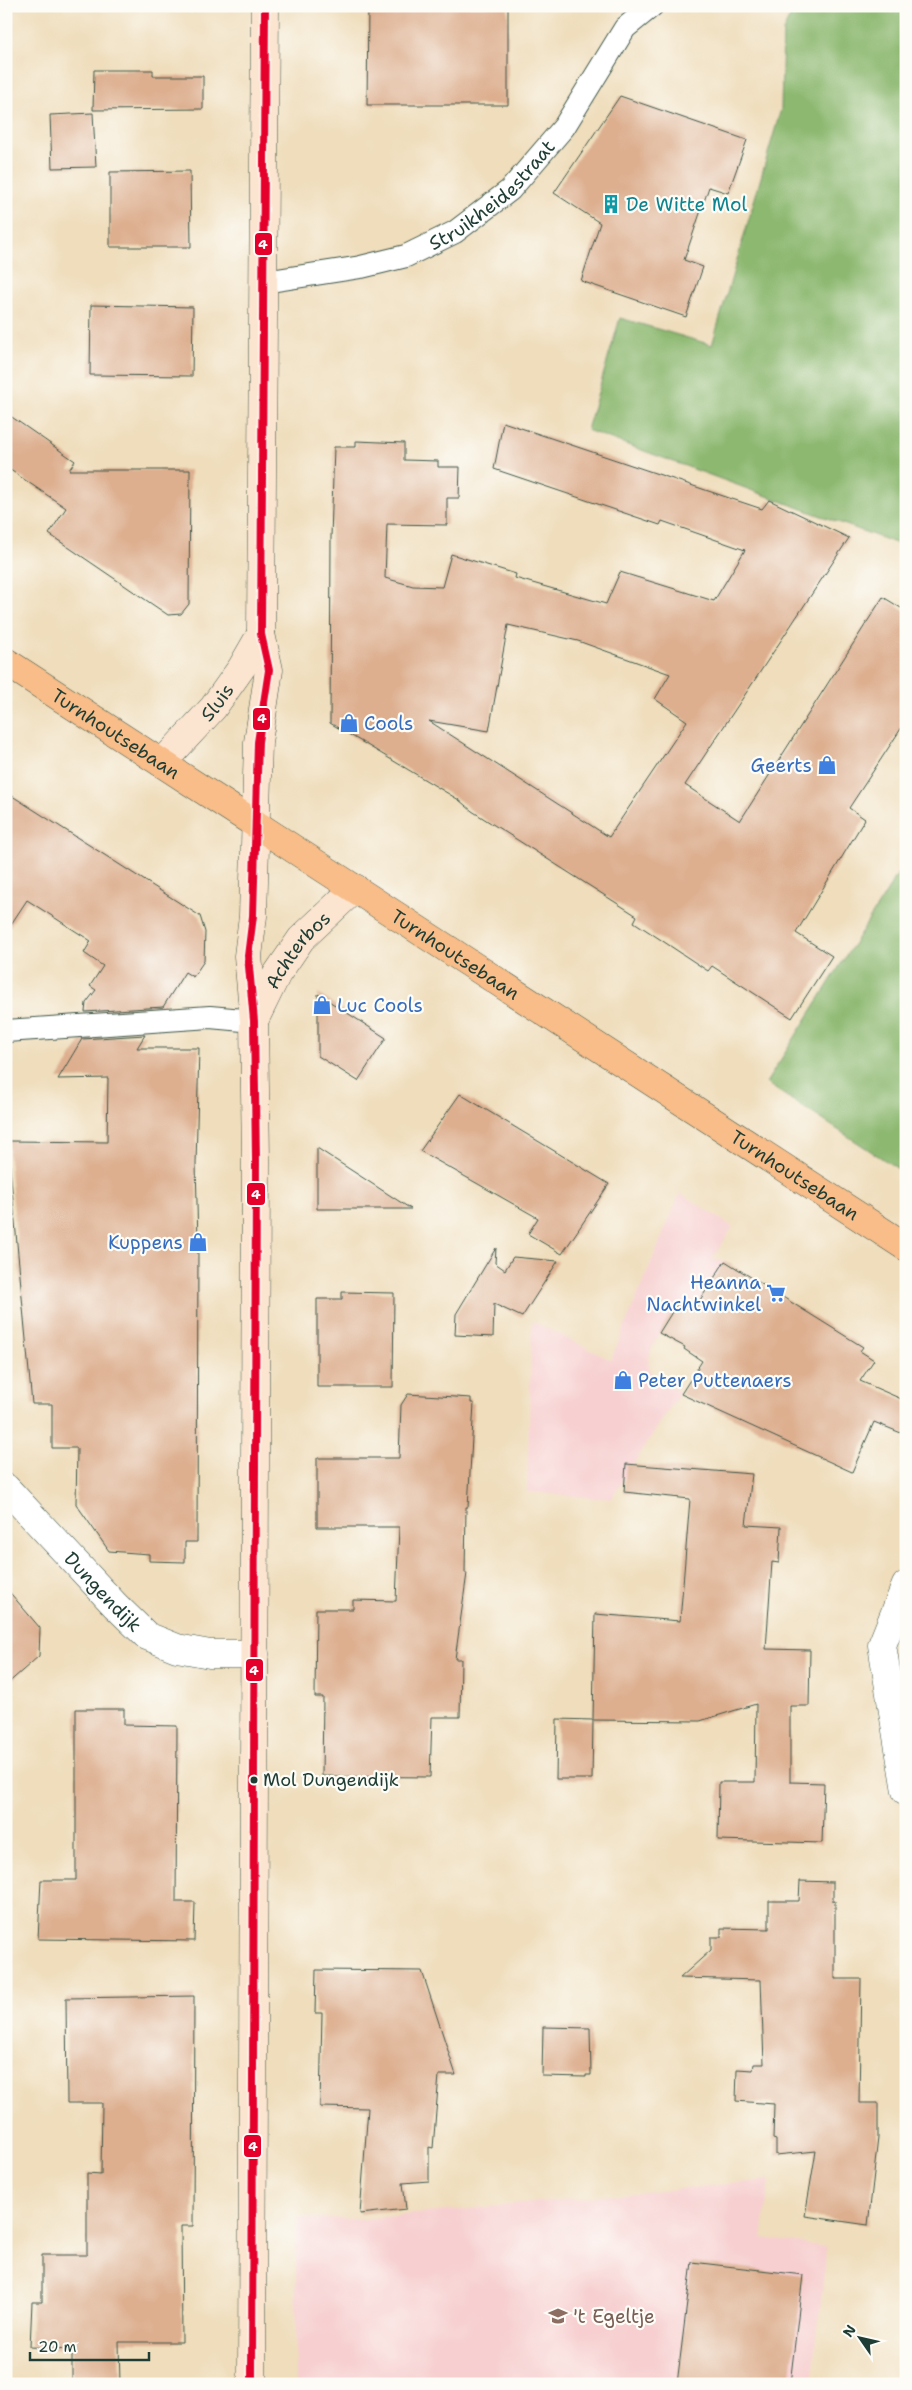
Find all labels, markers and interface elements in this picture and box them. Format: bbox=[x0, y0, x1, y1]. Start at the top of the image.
street label: Struikheidestraat bbox=[424, 134, 560, 255]
place label: De Witte Mol bbox=[626, 192, 747, 217]
building icon: De Witte Mol bbox=[600, 193, 622, 215]
line badge: 4 bbox=[254, 232, 273, 256]
text: 4 bbox=[258, 235, 268, 253]
street label: Sluis bbox=[195, 678, 239, 726]
street label: Turnhoutsebaan bbox=[47, 682, 185, 784]
line badge: 4 bbox=[252, 707, 271, 731]
text: 4 bbox=[257, 709, 267, 727]
place label: Cools bbox=[364, 711, 413, 736]
shop icon: Cools bbox=[338, 712, 360, 734]
place label: Geerts bbox=[751, 753, 812, 778]
shop icon: Geerts bbox=[816, 754, 838, 776]
street label: Turnhoutsebaan bbox=[386, 903, 525, 1005]
street label: Achterbos bbox=[259, 905, 336, 993]
place label: Luc Cools bbox=[337, 993, 423, 1018]
shop icon: Luc Cools bbox=[311, 994, 333, 1016]
street label: Turnhoutsebaan bbox=[726, 1124, 864, 1226]
line badge: 4 bbox=[246, 1182, 266, 1206]
text: 4 bbox=[251, 1185, 261, 1203]
place label: Kuppens bbox=[108, 1230, 183, 1255]
shop icon: Kuppens bbox=[187, 1231, 209, 1253]
place label: Heanna Nachtwinkel bbox=[646, 1270, 761, 1317]
supermarket icon: Heanna Nachtwinkel bbox=[765, 1282, 787, 1304]
place label: Peter Puttenaers bbox=[638, 1368, 792, 1393]
shop icon: Peter Puttenaers bbox=[612, 1369, 634, 1391]
street label: Dungendijk bbox=[59, 1546, 148, 1637]
line badge: 4 bbox=[245, 1658, 264, 1682]
text: 4 bbox=[249, 1661, 259, 1679]
place label: Mol Dungendijk bbox=[263, 1768, 399, 1792]
marker: Mol Dungendijk bbox=[249, 1775, 259, 1785]
line badge: 4 bbox=[243, 2134, 262, 2158]
text: 4 bbox=[248, 2137, 258, 2155]
place label: 't Egeltje bbox=[573, 2304, 655, 2329]
school or university icon: 't Egeltje bbox=[547, 2305, 569, 2327]
north arrow bbox=[834, 2312, 884, 2362]
text: N bbox=[839, 2321, 860, 2340]
scale bar bbox=[30, 2330, 149, 2362]
text: 20 m bbox=[38, 2337, 77, 2357]

